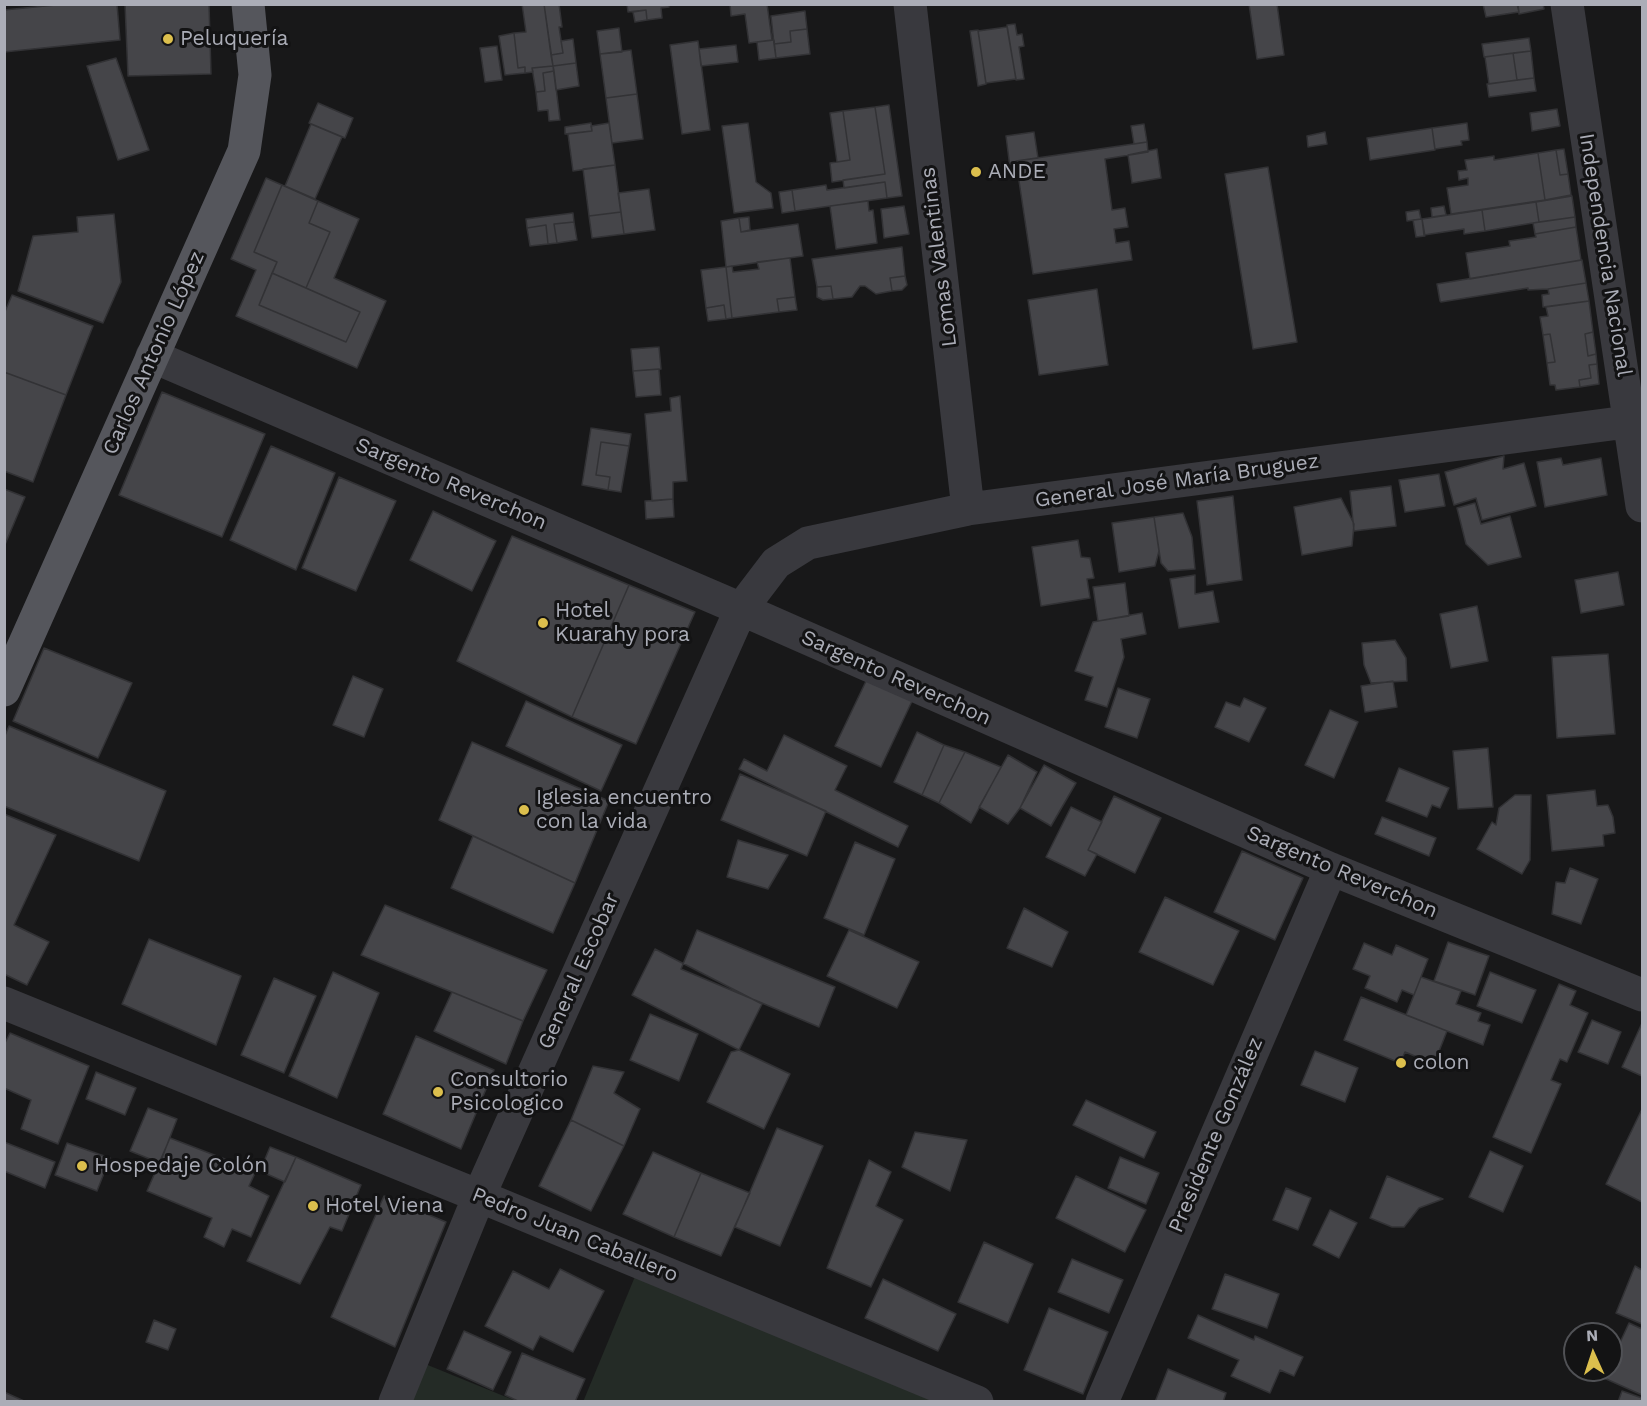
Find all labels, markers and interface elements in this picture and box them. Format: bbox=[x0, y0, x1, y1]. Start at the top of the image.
place label: Peluquería bbox=[180, 26, 288, 52]
marker: Peluquería bbox=[161, 32, 175, 46]
street label: Independencia Nacional bbox=[1573, 132, 1637, 378]
place label: ANDE bbox=[988, 159, 1046, 185]
marker: ANDE bbox=[969, 165, 983, 179]
street label: Lomas Valentinas bbox=[915, 166, 963, 348]
street label: Carlos Antonio López bbox=[98, 247, 210, 459]
street label: Sargento Reverchon bbox=[352, 432, 550, 536]
street label: General José María Bruguez bbox=[1033, 449, 1321, 513]
place label: Hotel Kuarahy pora bbox=[555, 598, 690, 648]
marker: Hotel Kuarahy pora bbox=[536, 616, 550, 630]
street label: Sargento Reverchon bbox=[797, 625, 995, 731]
place label: Iglesia encuentro con la vida bbox=[536, 785, 712, 835]
marker: Iglesia encuentro con la vida bbox=[517, 803, 531, 817]
street label: Sargento Reverchon bbox=[1243, 820, 1441, 924]
street label: General Escobar bbox=[533, 889, 625, 1053]
street label: Presidente González bbox=[1163, 1034, 1269, 1236]
place label: colon bbox=[1413, 1050, 1469, 1076]
marker: colon bbox=[1394, 1056, 1408, 1070]
place label: Consultorio Psicologico bbox=[450, 1067, 568, 1117]
marker: Consultorio Psicologico bbox=[431, 1085, 445, 1099]
place label: Hospedaje Colón bbox=[94, 1153, 267, 1179]
marker: Hospedaje Colón bbox=[75, 1159, 89, 1173]
street label: Pedro Juan Caballero bbox=[468, 1182, 682, 1288]
place label: Hotel Viena bbox=[325, 1193, 443, 1219]
marker: Hotel Viena bbox=[306, 1199, 320, 1213]
north arrow bbox=[1563, 1322, 1623, 1382]
text: N bbox=[1586, 1326, 1599, 1345]

